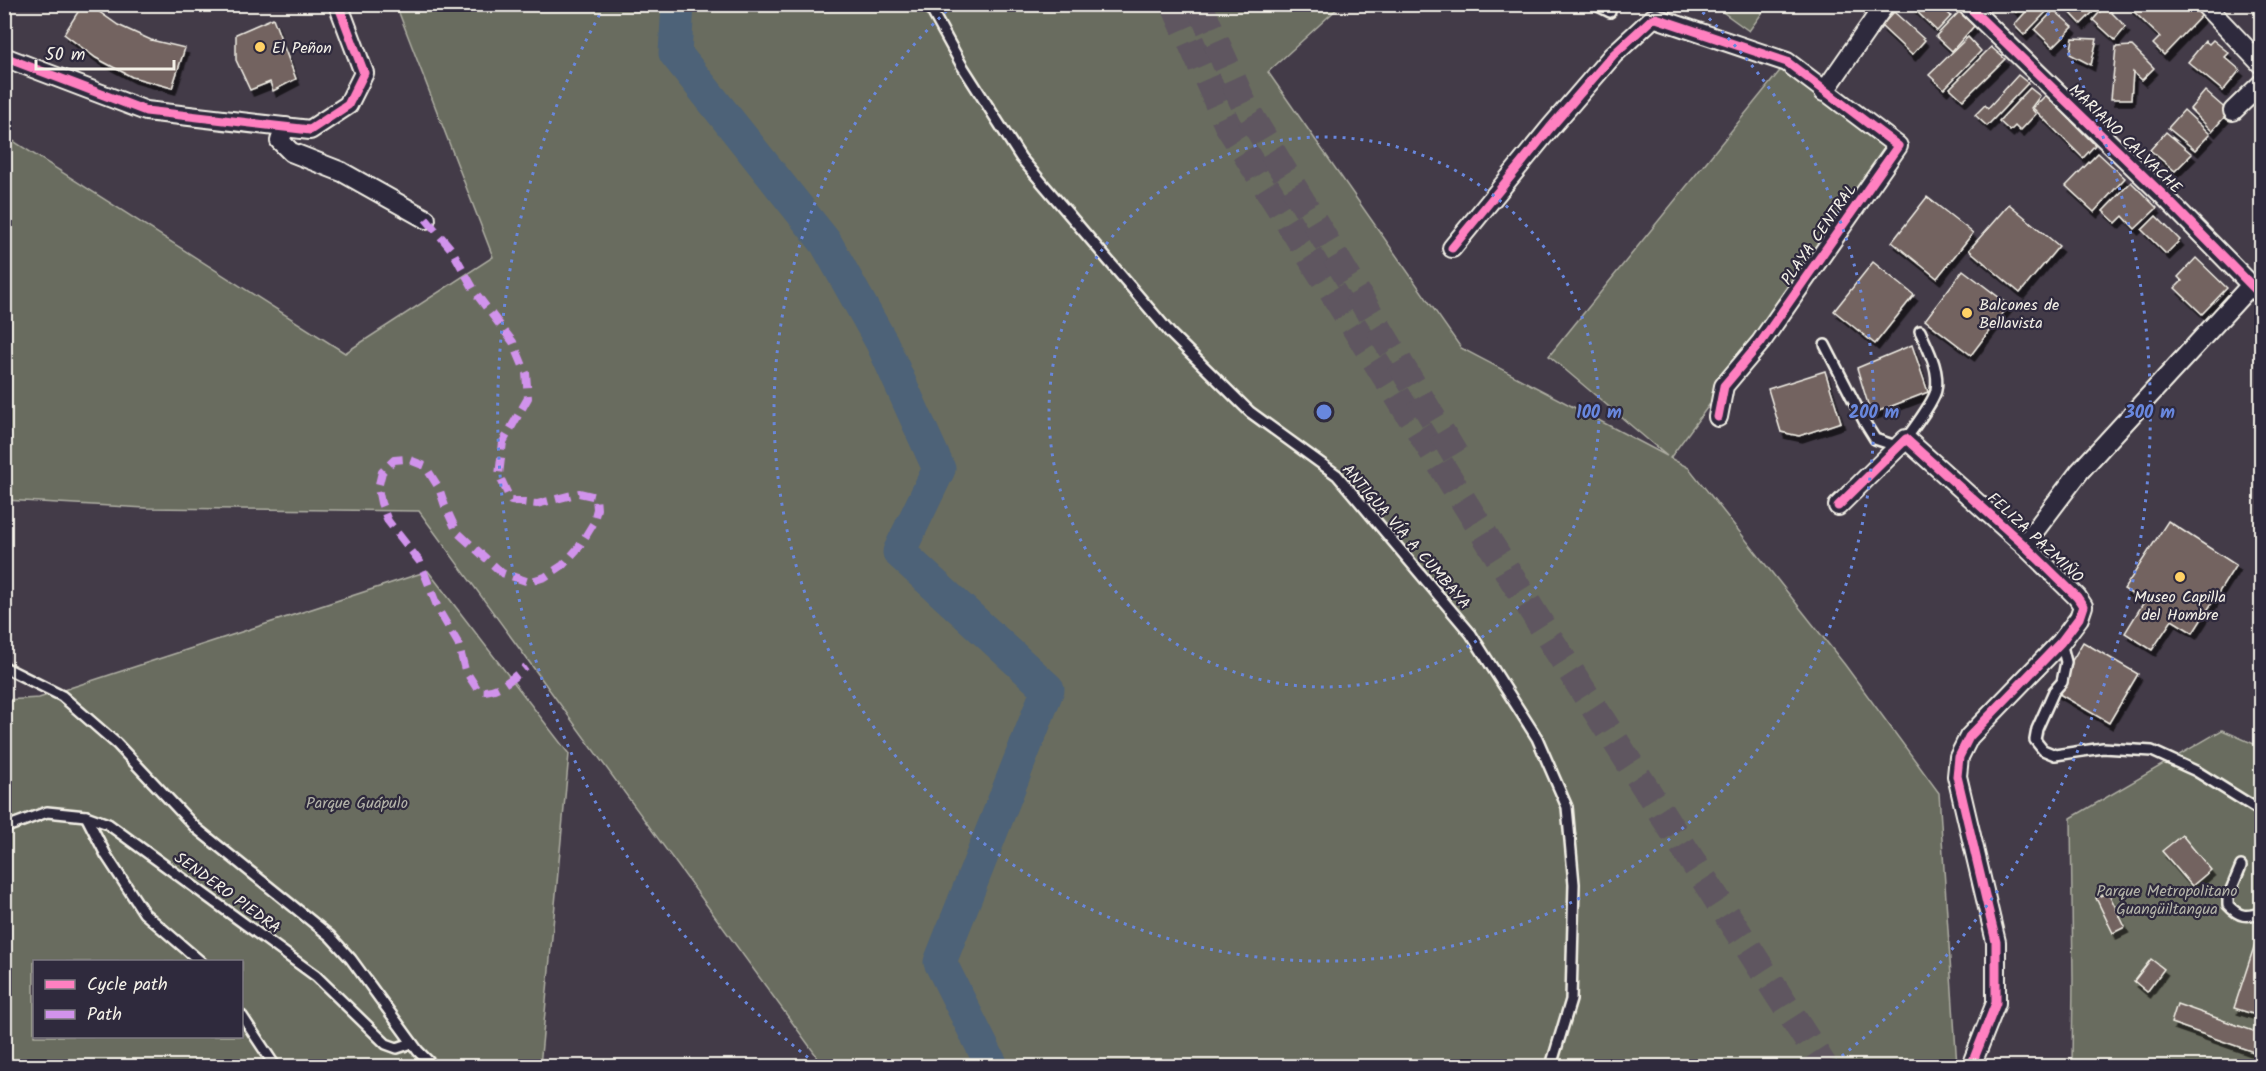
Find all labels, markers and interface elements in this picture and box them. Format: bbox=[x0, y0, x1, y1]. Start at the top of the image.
scale bar bbox=[36, 33, 174, 71]
place label: El Peñon bbox=[272, 36, 332, 61]
marker: El Peñon bbox=[253, 40, 267, 54]
text: 50 m bbox=[45, 41, 85, 70]
street label: MARIANO CALVACHE bbox=[2063, 78, 2188, 200]
street label: PLAYA CENTRAL bbox=[1775, 179, 1863, 291]
place label: Balcones de Bellavista bbox=[1979, 293, 2059, 336]
marker: Balcones de Bellavista bbox=[1960, 306, 1974, 320]
text: 100 m bbox=[1576, 399, 1622, 428]
text: 200 m bbox=[1849, 399, 1900, 428]
text: 300 m bbox=[2124, 399, 2175, 428]
centre of rings bbox=[1314, 402, 1334, 422]
street label: ANTIGUA VÍA A CUMBAYA bbox=[1335, 459, 1476, 616]
street label: FELIZA PAZMIÑO bbox=[1981, 487, 2089, 590]
marker: Museo Capilla del Hombre bbox=[2173, 570, 2187, 584]
place label: Museo Capilla del Hombre bbox=[2134, 585, 2226, 628]
park label: Parque Guápulo bbox=[306, 791, 408, 816]
street label: SENDERO PIEDRA bbox=[169, 846, 286, 941]
park label: Parque Metropolitano Guangüiltangua bbox=[2096, 879, 2238, 922]
legend bbox=[33, 960, 243, 1038]
text: Cycle path bbox=[87, 971, 168, 1000]
text: Path bbox=[87, 1001, 122, 1030]

